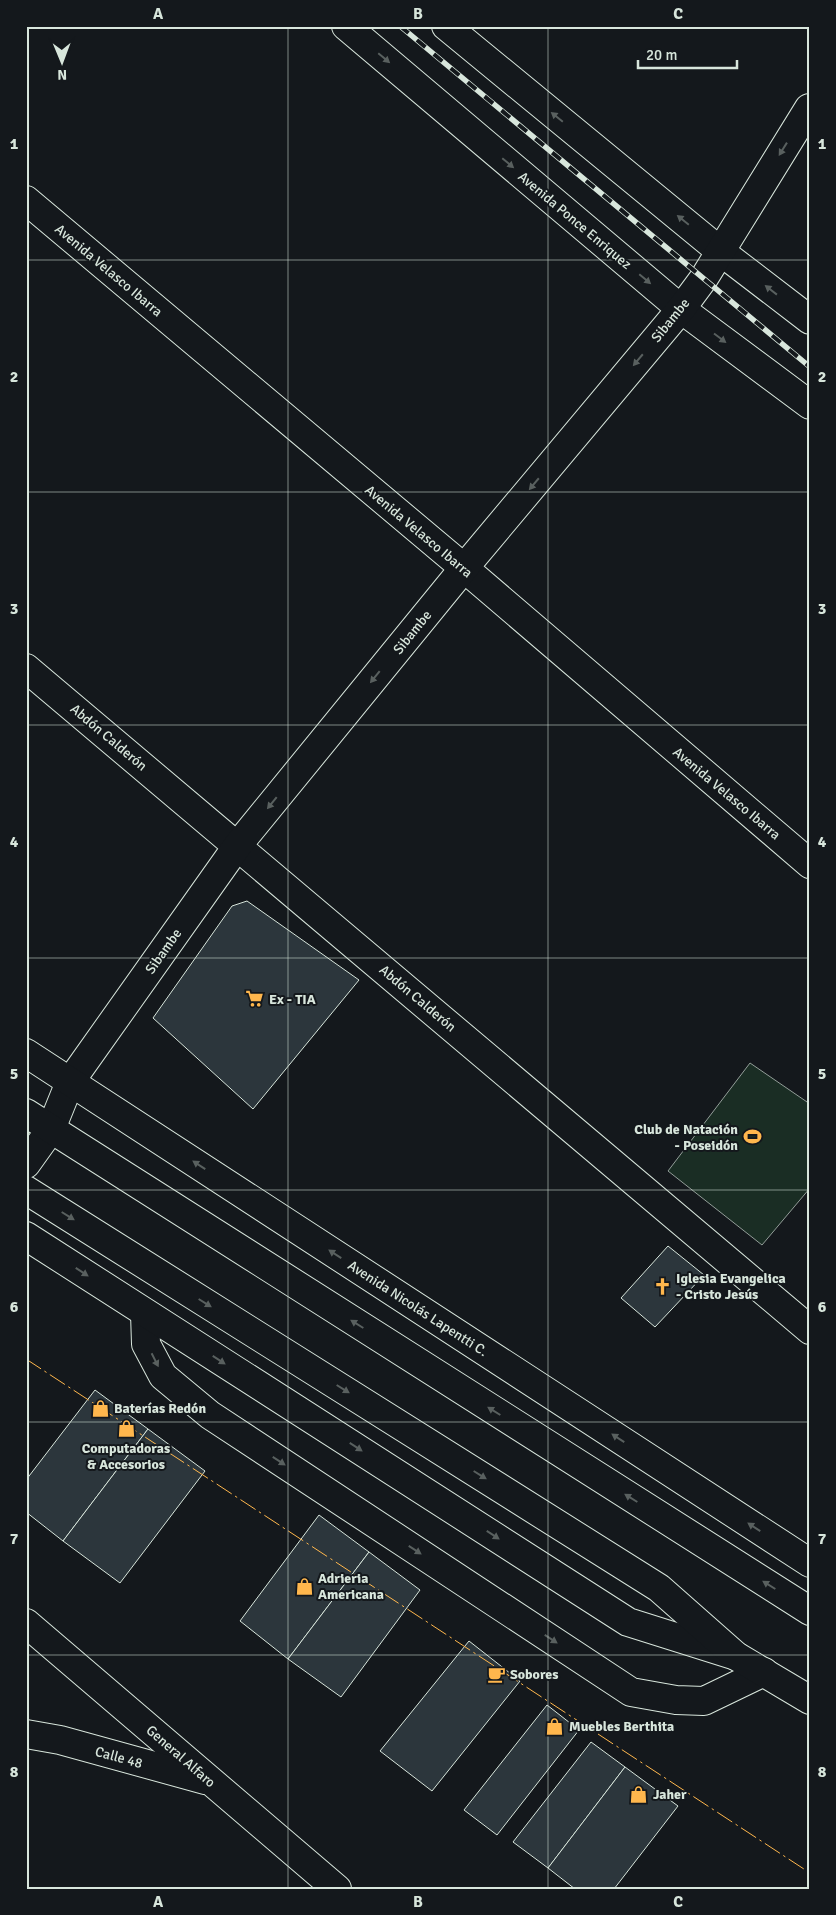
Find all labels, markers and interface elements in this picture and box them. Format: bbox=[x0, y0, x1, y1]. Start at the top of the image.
text: A bbox=[153, 4, 164, 24]
text: B bbox=[413, 4, 423, 24]
text: C bbox=[673, 4, 683, 24]
north arrow bbox=[38, 38, 88, 88]
scale bar bbox=[638, 38, 737, 70]
text: 20 m bbox=[646, 46, 677, 64]
one-way arrow bbox=[377, 52, 390, 63]
text: N bbox=[57, 66, 67, 83]
one-way arrow bbox=[551, 112, 564, 123]
text: 1 bbox=[10, 134, 19, 154]
text: 1 bbox=[818, 134, 827, 154]
one-way arrow bbox=[779, 143, 788, 156]
one-way arrow bbox=[501, 157, 514, 168]
street label: Avenida Ponce Enriquez bbox=[515, 168, 635, 273]
one-way arrow bbox=[676, 215, 689, 226]
street label: Avenida Velasco Ibarra bbox=[51, 220, 166, 320]
one-way arrow bbox=[639, 273, 651, 284]
one-way arrow bbox=[765, 285, 778, 296]
street label: Sibambe bbox=[648, 295, 693, 346]
one-way arrow bbox=[713, 333, 727, 343]
one-way arrow bbox=[632, 353, 644, 365]
text: 2 bbox=[10, 367, 18, 387]
text: 2 bbox=[818, 367, 826, 387]
one-way arrow bbox=[528, 478, 540, 490]
street label: Avenida Velasco Ibarra bbox=[361, 481, 476, 581]
text: 3 bbox=[10, 599, 18, 619]
text: 3 bbox=[818, 599, 826, 619]
street label: Sibambe bbox=[390, 607, 435, 658]
one-way arrow bbox=[369, 671, 380, 684]
street label: Abdón Calderón bbox=[67, 700, 151, 774]
street label: Avenida Velasco Ibarra bbox=[669, 743, 784, 843]
one-way arrow bbox=[267, 797, 278, 810]
text: 4 bbox=[10, 832, 19, 852]
text: 4 bbox=[818, 832, 827, 852]
street label: Sibambe bbox=[142, 925, 185, 977]
street label: Abdón Calderón bbox=[376, 961, 460, 1035]
supermarket icon: Ex - TIA bbox=[245, 989, 265, 1009]
place label: Ex - TIA bbox=[269, 991, 316, 1008]
text: 5 bbox=[10, 1064, 18, 1084]
text: 5 bbox=[818, 1064, 826, 1084]
place label: Club de Natación - Poseidón bbox=[634, 1121, 738, 1154]
sports icon: Club de Natación - Poseidón bbox=[742, 1127, 762, 1147]
one-way arrow bbox=[192, 1161, 206, 1170]
one-way arrow bbox=[61, 1212, 74, 1221]
one-way arrow bbox=[328, 1249, 342, 1259]
street label: Avenida Nicolás Lapentti C. bbox=[345, 1257, 491, 1360]
one-way arrow bbox=[75, 1268, 89, 1277]
place label: Iglesia Evangelica - Cristo Jesús bbox=[676, 1270, 786, 1303]
church icon: Iglesia Evangelica - Cristo Jesús bbox=[652, 1276, 672, 1296]
text: 6 bbox=[10, 1297, 19, 1317]
text: 6 bbox=[818, 1297, 827, 1317]
one-way arrow bbox=[199, 1298, 212, 1307]
one-way arrow bbox=[351, 1319, 364, 1329]
one-way arrow bbox=[151, 1352, 159, 1367]
one-way arrow bbox=[212, 1355, 225, 1365]
one-way arrow bbox=[336, 1384, 349, 1394]
shop icon: Baterías Redón bbox=[90, 1398, 110, 1418]
place label: Baterías Redón bbox=[114, 1400, 206, 1417]
one-way arrow bbox=[488, 1406, 501, 1416]
shop icon: Computadoras & Accesorios bbox=[116, 1418, 136, 1438]
one-way arrow bbox=[611, 1433, 625, 1443]
place label: Computadoras & Accesorios bbox=[82, 1440, 170, 1473]
one-way arrow bbox=[349, 1443, 362, 1452]
one-way arrow bbox=[273, 1456, 286, 1465]
one-way arrow bbox=[474, 1471, 487, 1480]
one-way arrow bbox=[625, 1493, 638, 1503]
one-way arrow bbox=[748, 1522, 761, 1531]
text: 7 bbox=[10, 1529, 19, 1549]
text: 7 bbox=[818, 1529, 827, 1549]
one-way arrow bbox=[486, 1530, 499, 1540]
one-way arrow bbox=[409, 1545, 422, 1555]
place label: Adrieria Americana bbox=[318, 1570, 384, 1603]
shop icon: Adrieria Americana bbox=[294, 1576, 314, 1596]
one-way arrow bbox=[762, 1581, 775, 1590]
one-way arrow bbox=[545, 1634, 558, 1644]
cafe icon: Sobores bbox=[486, 1664, 506, 1684]
place label: Sobores bbox=[510, 1666, 558, 1683]
shop icon: Muebles Berthita bbox=[545, 1716, 565, 1736]
place label: Muebles Berthita bbox=[569, 1718, 674, 1735]
street label: General Alfaro bbox=[142, 1722, 219, 1791]
street label: Calle 48 bbox=[93, 1743, 145, 1772]
text: 8 bbox=[10, 1762, 19, 1782]
text: 8 bbox=[818, 1762, 827, 1782]
shop icon: Jaher bbox=[629, 1784, 649, 1804]
place label: Jaher bbox=[653, 1786, 687, 1803]
text: A bbox=[153, 1892, 164, 1912]
text: B bbox=[413, 1892, 423, 1912]
text: C bbox=[673, 1892, 683, 1912]

